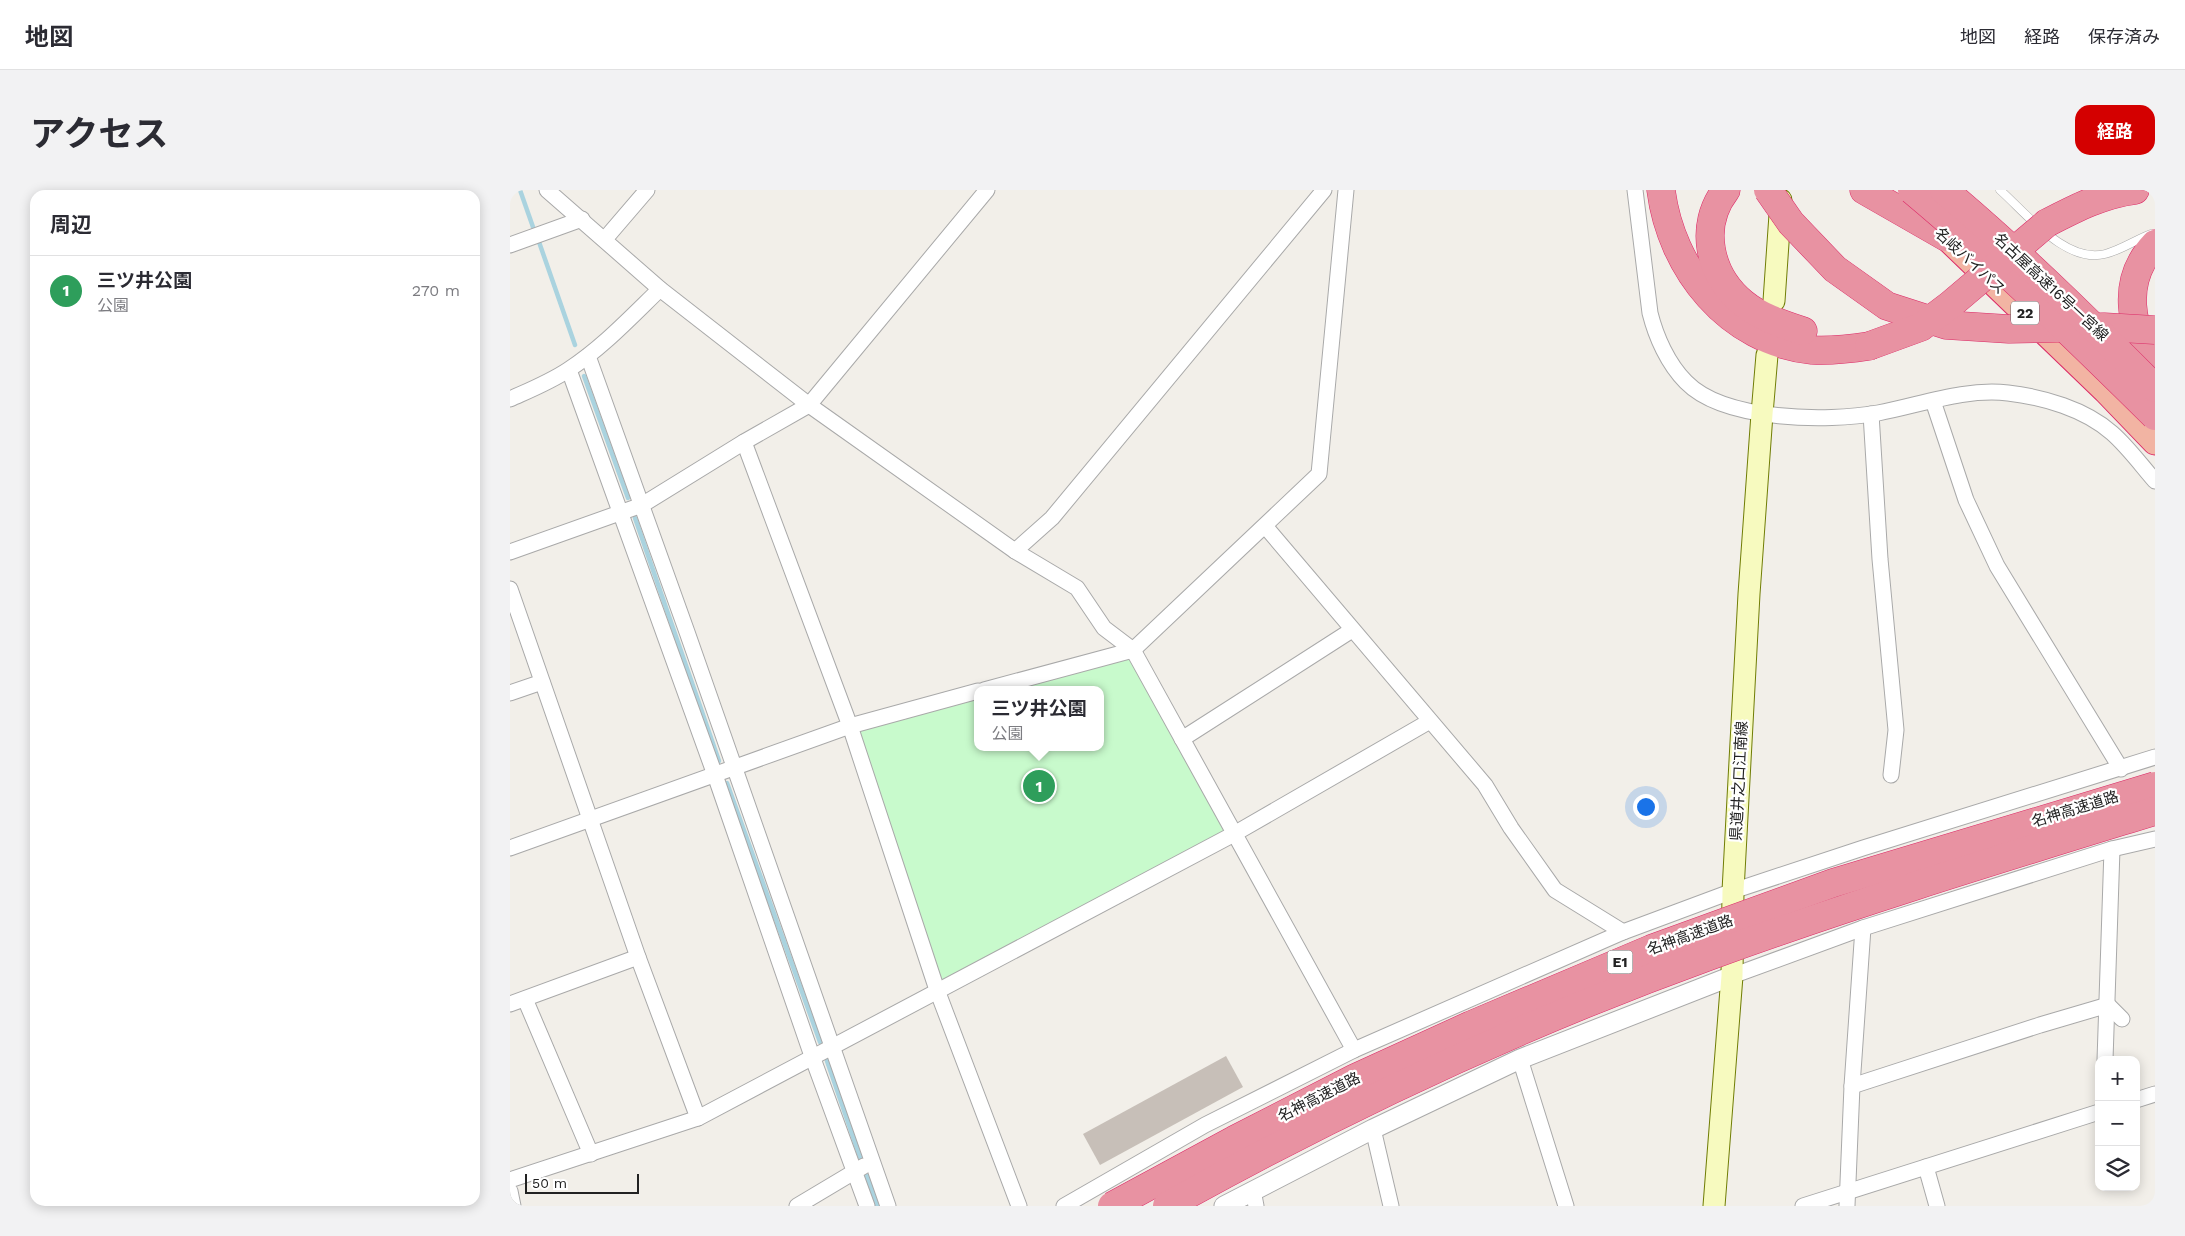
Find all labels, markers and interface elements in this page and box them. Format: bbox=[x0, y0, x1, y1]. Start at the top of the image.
text: 地図 bbox=[25, 23, 73, 51]
text: 地図 bbox=[1960, 26, 1996, 47]
text: 経路 bbox=[2024, 26, 2060, 47]
text: 保存済み bbox=[2088, 26, 2160, 47]
button: 経路 bbox=[2075, 105, 2155, 155]
text: アクセス bbox=[30, 113, 168, 155]
text: 周辺 bbox=[50, 212, 92, 237]
street label: 名岐バイパス bbox=[1931, 224, 2009, 298]
street label: 名古屋高速16号一宮線 bbox=[1990, 229, 2112, 345]
text: 三ツ井公園 bbox=[97, 269, 192, 292]
text: 1 bbox=[63, 281, 69, 300]
text: 270 m bbox=[412, 281, 460, 300]
text: 公園 bbox=[97, 296, 129, 315]
road number: 22 bbox=[2011, 302, 2039, 324]
popup bbox=[974, 686, 1104, 751]
text: 三ツ井公園 bbox=[991, 697, 1087, 720]
street label: 県道井之口江南線 bbox=[1727, 721, 1751, 841]
text: 公園 bbox=[991, 724, 1024, 743]
pin: 1 bbox=[1023, 767, 1055, 805]
street label: 名神高速道路 bbox=[2029, 787, 2121, 831]
your location bbox=[1633, 794, 1659, 820]
street label: 名神高速道路 bbox=[1645, 911, 1735, 959]
road number: E1 bbox=[1608, 950, 1632, 974]
map controls bbox=[2095, 1056, 2140, 1191]
button: + bbox=[2095, 1056, 2140, 1101]
street label: 名神高速道路 bbox=[1275, 1069, 1363, 1125]
button: − bbox=[2095, 1101, 2140, 1146]
button: layers bbox=[2095, 1146, 2140, 1191]
scale bar bbox=[525, 1171, 639, 1194]
text: 50 m bbox=[532, 1175, 567, 1191]

